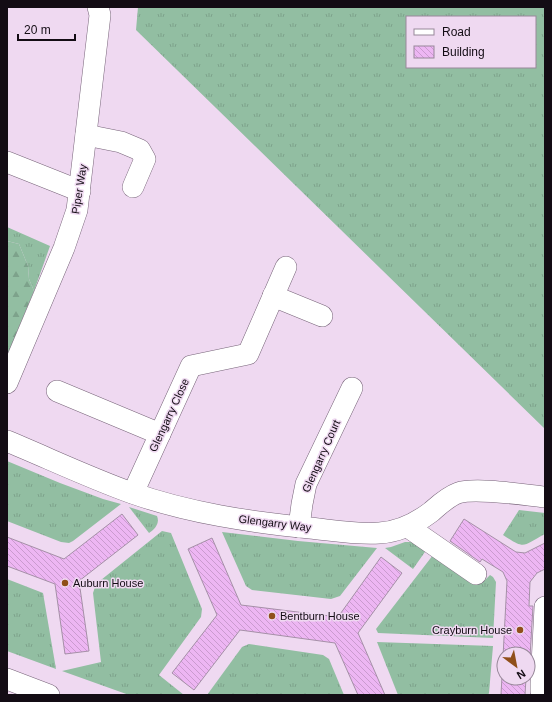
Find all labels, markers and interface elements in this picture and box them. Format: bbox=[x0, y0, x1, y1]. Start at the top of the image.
scale bar bbox=[18, 16, 75, 42]
legend bbox=[406, 16, 536, 68]
text: 20 m bbox=[24, 23, 51, 37]
text: Road bbox=[442, 25, 471, 39]
text: Building bbox=[442, 45, 485, 59]
street label: Piper Way bbox=[69, 163, 89, 215]
street label: Glengarry Close bbox=[147, 376, 191, 454]
street label: Glengarry Court bbox=[300, 418, 342, 494]
street label: Glengarry Way bbox=[238, 513, 312, 533]
place label: Auburn House bbox=[73, 577, 143, 589]
marker: Auburn House bbox=[60, 578, 70, 588]
place label: Bentburn House bbox=[280, 610, 360, 622]
marker: Bentburn House bbox=[267, 611, 277, 621]
place label: Crayburn House bbox=[432, 624, 512, 636]
marker: Crayburn House bbox=[515, 625, 525, 635]
north arrow bbox=[496, 646, 536, 686]
text: N bbox=[515, 667, 528, 682]

